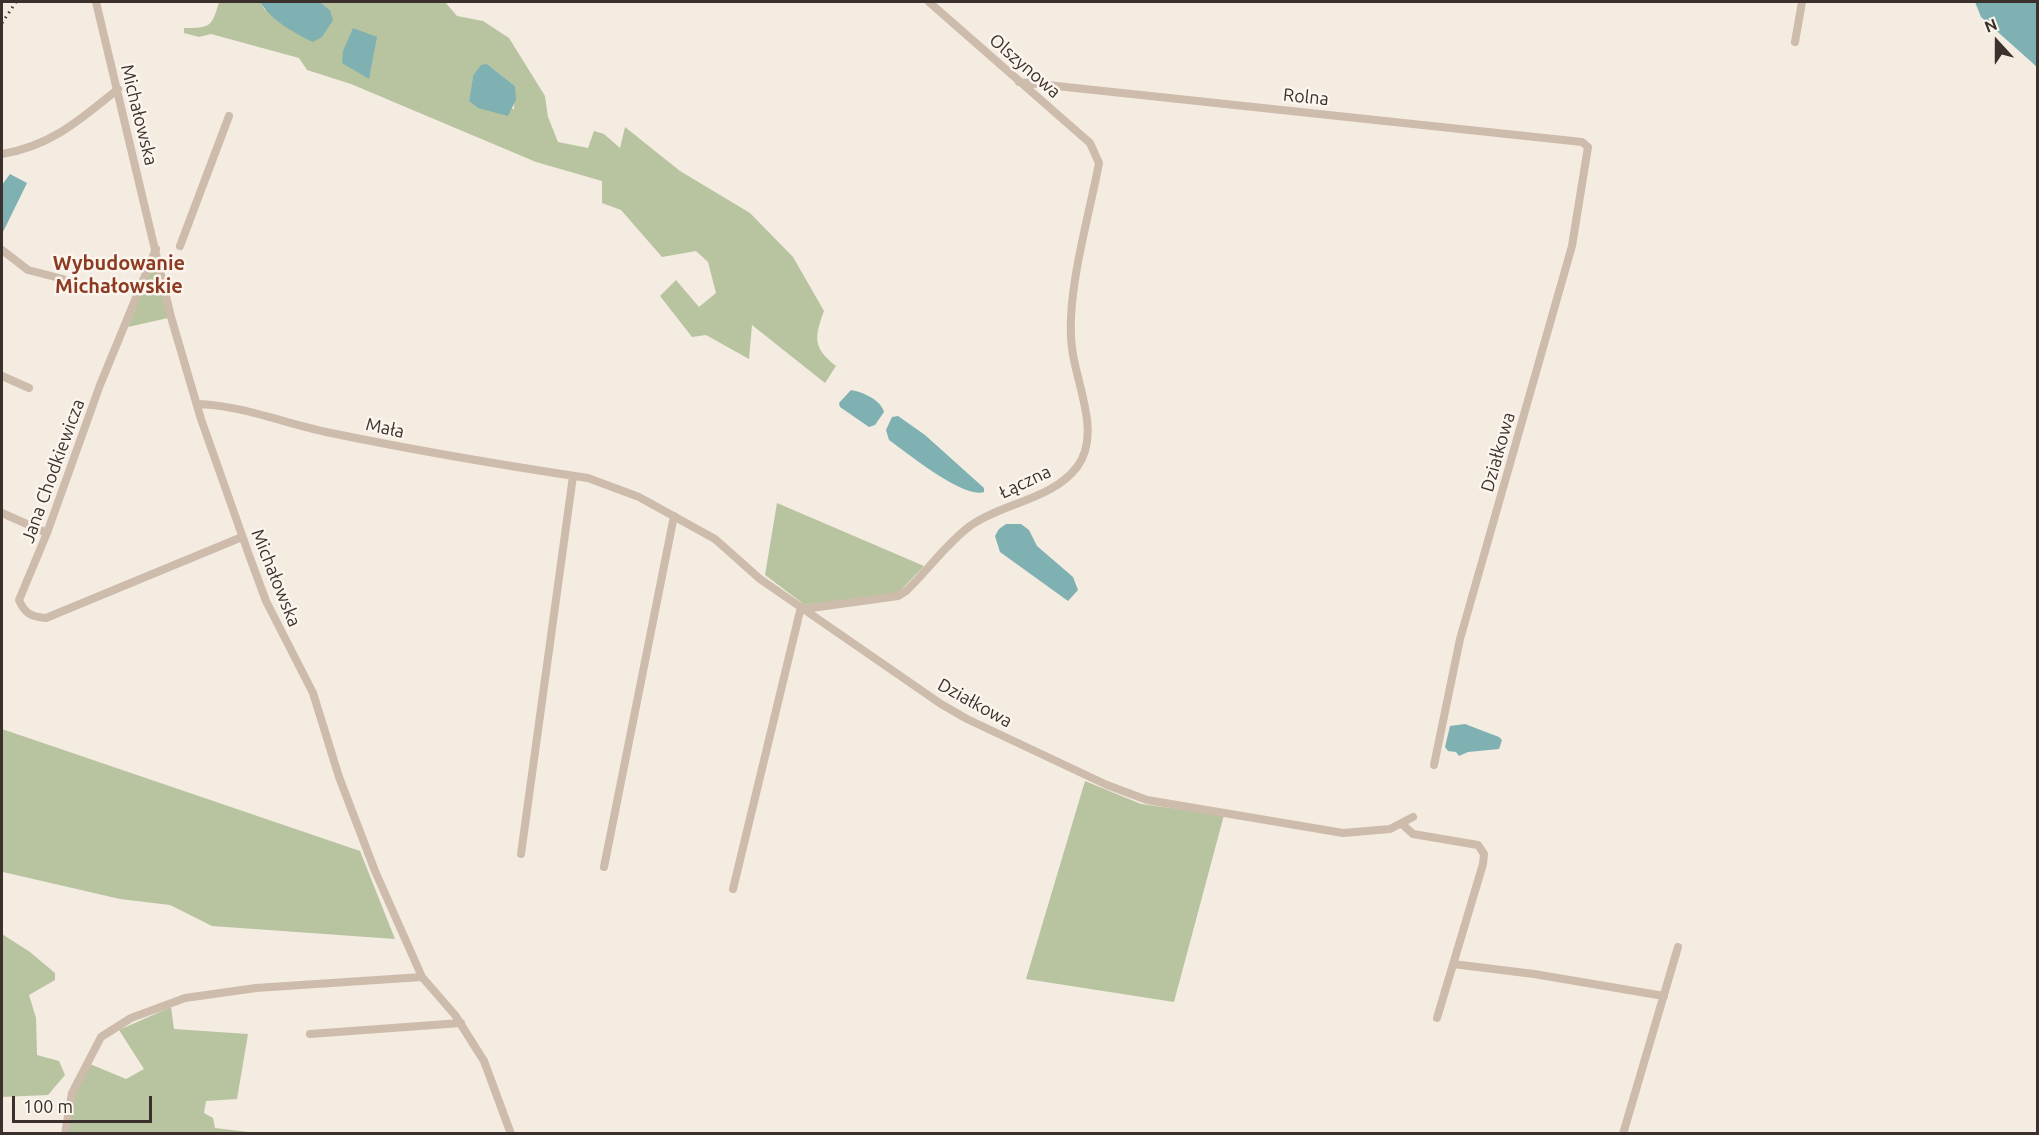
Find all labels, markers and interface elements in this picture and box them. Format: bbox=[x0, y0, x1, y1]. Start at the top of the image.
north arrow bbox=[1967, 12, 2027, 72]
text: N bbox=[1982, 15, 1999, 36]
street label: Olszynowa bbox=[985, 29, 1065, 103]
street label: Michałowska bbox=[116, 62, 162, 168]
street label: Rolna bbox=[1282, 84, 1330, 110]
district label: Wybudowanie Michałowskie bbox=[53, 251, 185, 298]
street label: Jana Chodkiewicza bbox=[17, 396, 89, 546]
street label: Działkowa bbox=[1476, 410, 1520, 494]
street label: Mała bbox=[364, 413, 406, 443]
street label: Łączna bbox=[996, 461, 1054, 503]
street label: Michałowska bbox=[247, 526, 305, 630]
street label: Działkowa bbox=[934, 674, 1016, 732]
scale bar bbox=[15, 1084, 154, 1122]
text: 100 m bbox=[23, 1096, 73, 1116]

